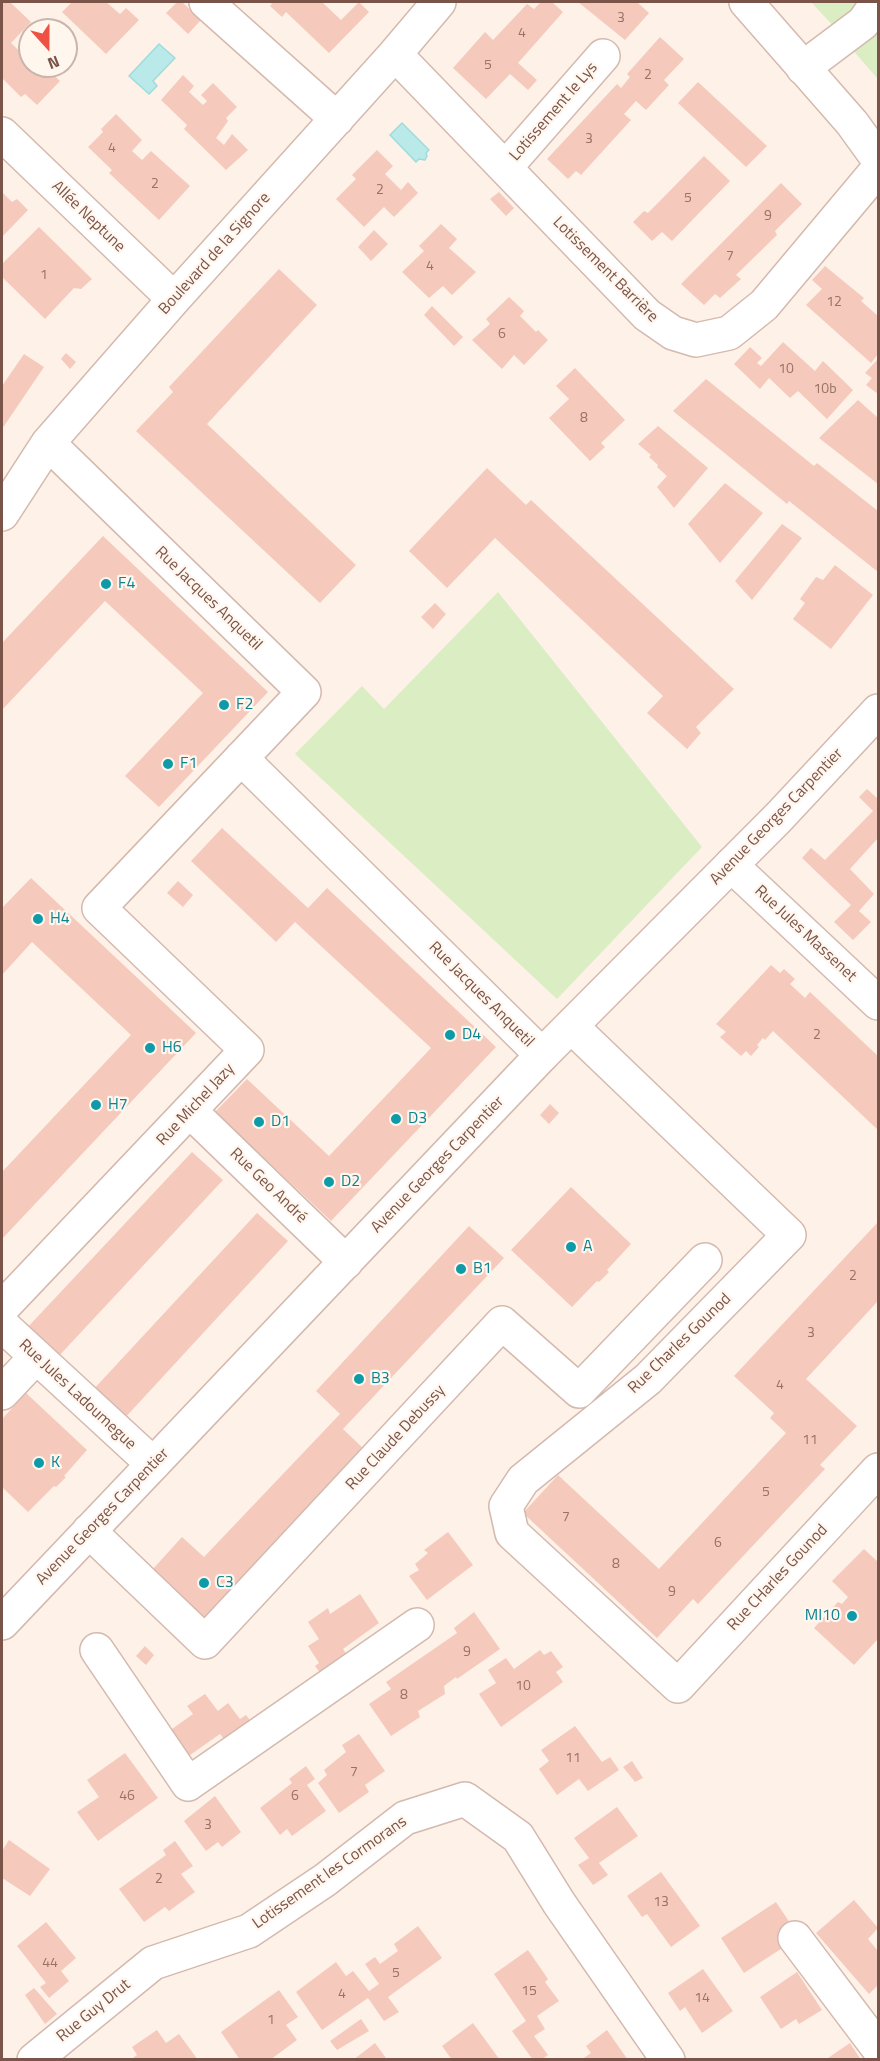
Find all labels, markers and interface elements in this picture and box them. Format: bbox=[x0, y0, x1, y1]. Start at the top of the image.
house number: 3 bbox=[617, 11, 625, 27]
north arrow bbox=[18, 18, 78, 78]
house number: 4 bbox=[518, 26, 526, 42]
text: N bbox=[44, 50, 63, 76]
house number: 5 bbox=[484, 58, 492, 74]
street label: Lotissement le Lys bbox=[506, 59, 602, 165]
house number: 2 bbox=[644, 68, 652, 84]
house number: 3 bbox=[585, 132, 593, 148]
house number: 4 bbox=[108, 141, 116, 157]
street label: Allée Neptune bbox=[47, 177, 129, 257]
house number: 2 bbox=[151, 177, 159, 193]
house number: 2 bbox=[376, 183, 384, 199]
street label: Boulevard de la Signore bbox=[155, 189, 275, 319]
house number: 5 bbox=[684, 191, 692, 207]
house number: 9 bbox=[764, 209, 772, 225]
street label: Lotissement Barrière bbox=[548, 213, 662, 327]
house number: 7 bbox=[726, 249, 734, 265]
house number: 4 bbox=[426, 259, 434, 275]
house number: 1 bbox=[40, 268, 48, 284]
house number: 12 bbox=[826, 295, 842, 311]
house number: 6 bbox=[498, 327, 506, 343]
house number: 10 bbox=[778, 362, 794, 378]
house number: 10b bbox=[813, 382, 837, 398]
house number: 8 bbox=[580, 411, 588, 427]
street label: Rue Jacques Anquetil bbox=[151, 543, 265, 655]
place label: F4 bbox=[118, 574, 135, 594]
marker: F4 bbox=[99, 577, 113, 591]
place label: F2 bbox=[236, 695, 253, 715]
marker: F2 bbox=[217, 698, 231, 712]
street label: Avenue Georges Carpentier bbox=[707, 745, 847, 889]
place label: F1 bbox=[180, 754, 197, 774]
marker: F1 bbox=[161, 757, 175, 771]
street label: Rue Jules Massenet bbox=[750, 882, 860, 986]
place label: H4 bbox=[50, 909, 70, 929]
marker: H4 bbox=[31, 912, 45, 926]
street label: Rue Jacques Anquetil bbox=[424, 938, 538, 1052]
place label: D4 bbox=[462, 1025, 481, 1045]
marker: D4 bbox=[443, 1028, 457, 1042]
house number: 2 bbox=[813, 1028, 821, 1044]
place label: H6 bbox=[162, 1038, 182, 1058]
marker: H6 bbox=[143, 1041, 157, 1055]
street label: Rue Michel Jazy bbox=[153, 1060, 239, 1150]
street label: Avenue Georges Carpentier bbox=[368, 1093, 508, 1237]
place label: H7 bbox=[108, 1095, 128, 1115]
marker: H7 bbox=[89, 1098, 103, 1112]
place label: D3 bbox=[408, 1109, 427, 1129]
place label: D1 bbox=[271, 1112, 290, 1132]
marker: D3 bbox=[389, 1112, 403, 1126]
marker: D1 bbox=[252, 1115, 266, 1129]
street label: Rue Geo André bbox=[225, 1144, 311, 1228]
place label: D2 bbox=[341, 1172, 360, 1192]
marker: D2 bbox=[322, 1175, 336, 1189]
place label: A bbox=[583, 1237, 593, 1257]
marker: A bbox=[564, 1240, 578, 1254]
place label: B1 bbox=[473, 1259, 492, 1279]
marker: B1 bbox=[454, 1262, 468, 1276]
house number: 2 bbox=[849, 1269, 857, 1285]
street label: Rue Charles Gounod bbox=[624, 1290, 736, 1398]
house number: 3 bbox=[807, 1326, 815, 1342]
street label: Rue Jules Ladoumegue bbox=[14, 1336, 140, 1454]
place label: B3 bbox=[371, 1369, 390, 1389]
marker: B3 bbox=[352, 1372, 366, 1386]
house number: 4 bbox=[776, 1378, 784, 1394]
street label: Rue Claude Debussy bbox=[342, 1381, 450, 1495]
house number: 11 bbox=[802, 1433, 818, 1449]
street label: Avenue Georges Carpentier bbox=[33, 1445, 173, 1589]
place label: K bbox=[51, 1453, 60, 1473]
marker: K bbox=[32, 1456, 46, 1470]
house number: 5 bbox=[762, 1485, 770, 1501]
house number: 7 bbox=[562, 1510, 570, 1526]
street label: Rue CHarles Gounod bbox=[724, 1521, 832, 1635]
house number: 6 bbox=[714, 1536, 722, 1552]
house number: 8 bbox=[612, 1557, 620, 1573]
place label: C3 bbox=[216, 1573, 234, 1593]
marker: C3 bbox=[197, 1576, 211, 1590]
house number: 9 bbox=[668, 1585, 676, 1601]
place label: MI10 bbox=[805, 1606, 840, 1626]
marker: MI10 bbox=[845, 1609, 859, 1623]
house number: 9 bbox=[463, 1645, 471, 1661]
house number: 10 bbox=[515, 1679, 531, 1695]
house number: 8 bbox=[400, 1688, 408, 1704]
house number: 11 bbox=[565, 1751, 581, 1767]
house number: 7 bbox=[350, 1765, 358, 1781]
house number: 46 bbox=[119, 1789, 135, 1805]
house number: 6 bbox=[291, 1789, 299, 1805]
street label: Lotissement les Cormorans bbox=[249, 1812, 411, 1934]
house number: 3 bbox=[204, 1818, 212, 1834]
house number: 2 bbox=[155, 1872, 163, 1888]
house number: 13 bbox=[653, 1895, 669, 1911]
house number: 44 bbox=[42, 1956, 58, 1972]
house number: 5 bbox=[392, 1966, 400, 1982]
street label: Rue Guy Drut bbox=[53, 1975, 135, 2047]
house number: 15 bbox=[521, 1984, 537, 2000]
house number: 4 bbox=[338, 1987, 346, 2003]
house number: 14 bbox=[694, 1991, 710, 2007]
house number: 1 bbox=[267, 2013, 275, 2029]

